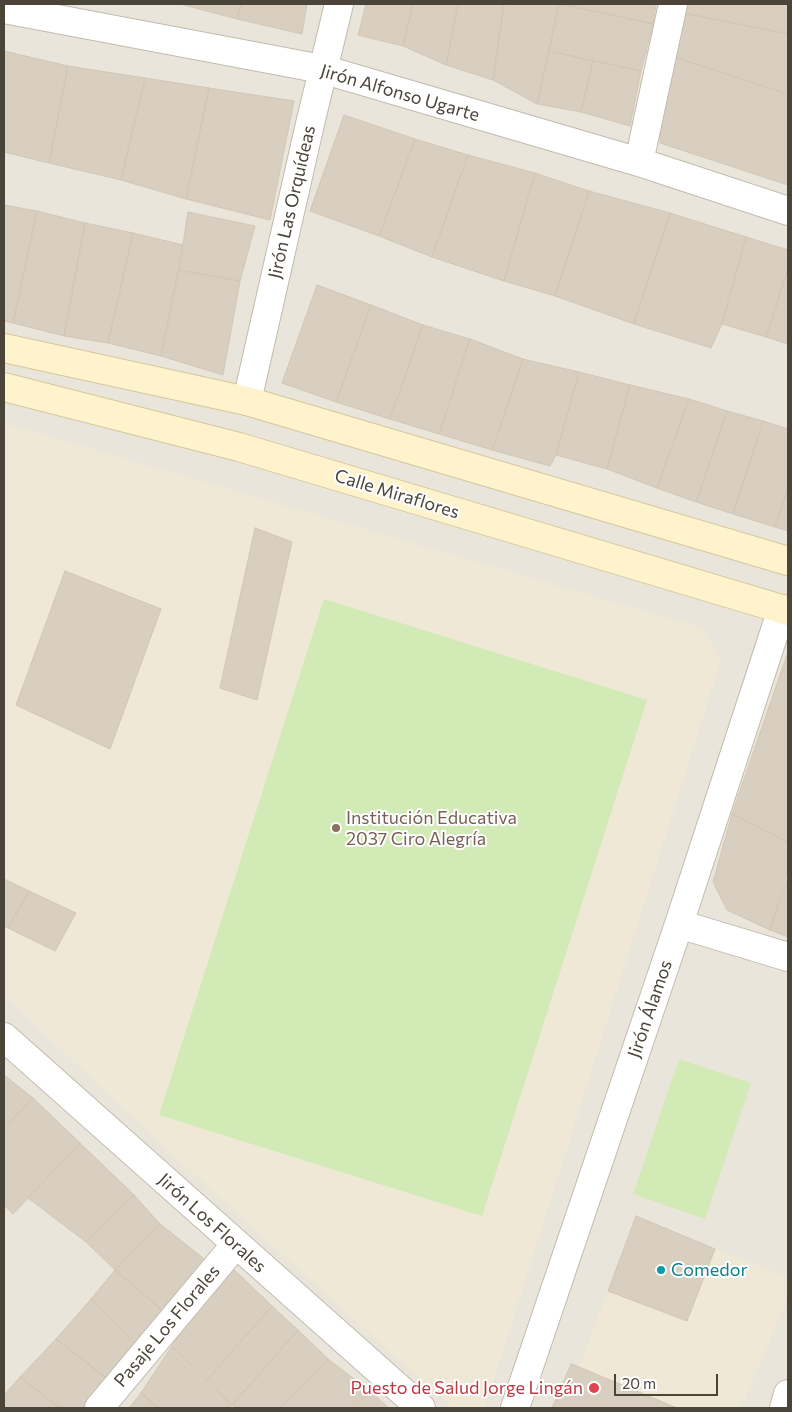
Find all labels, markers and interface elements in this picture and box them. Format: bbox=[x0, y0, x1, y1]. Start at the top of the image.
street label: Jirón Alfonso Ugarte bbox=[318, 60, 482, 126]
street label: Jirón Las Orquídeas bbox=[264, 123, 320, 281]
street label: Calle Miraflores bbox=[332, 465, 462, 523]
place label: Institución Educativa 2037 Ciro Alegría bbox=[346, 807, 517, 850]
marker: Institución Educativa 2037 Ciro Alegría bbox=[330, 822, 342, 834]
street label: Jirón Álamos bbox=[623, 957, 677, 1061]
street label: Jirón Los Florales bbox=[153, 1169, 271, 1277]
place label: Comedor bbox=[671, 1259, 748, 1281]
street label: Pasaje Los Florales bbox=[110, 1261, 224, 1391]
marker: Comedor bbox=[655, 1264, 667, 1276]
scale bar bbox=[617, 1364, 721, 1396]
text: 20 m bbox=[622, 1374, 656, 1392]
place label: Puesto de Salud Jorge Lingán bbox=[351, 1377, 583, 1399]
marker: Puesto de Salud Jorge Lingán bbox=[587, 1381, 601, 1395]

